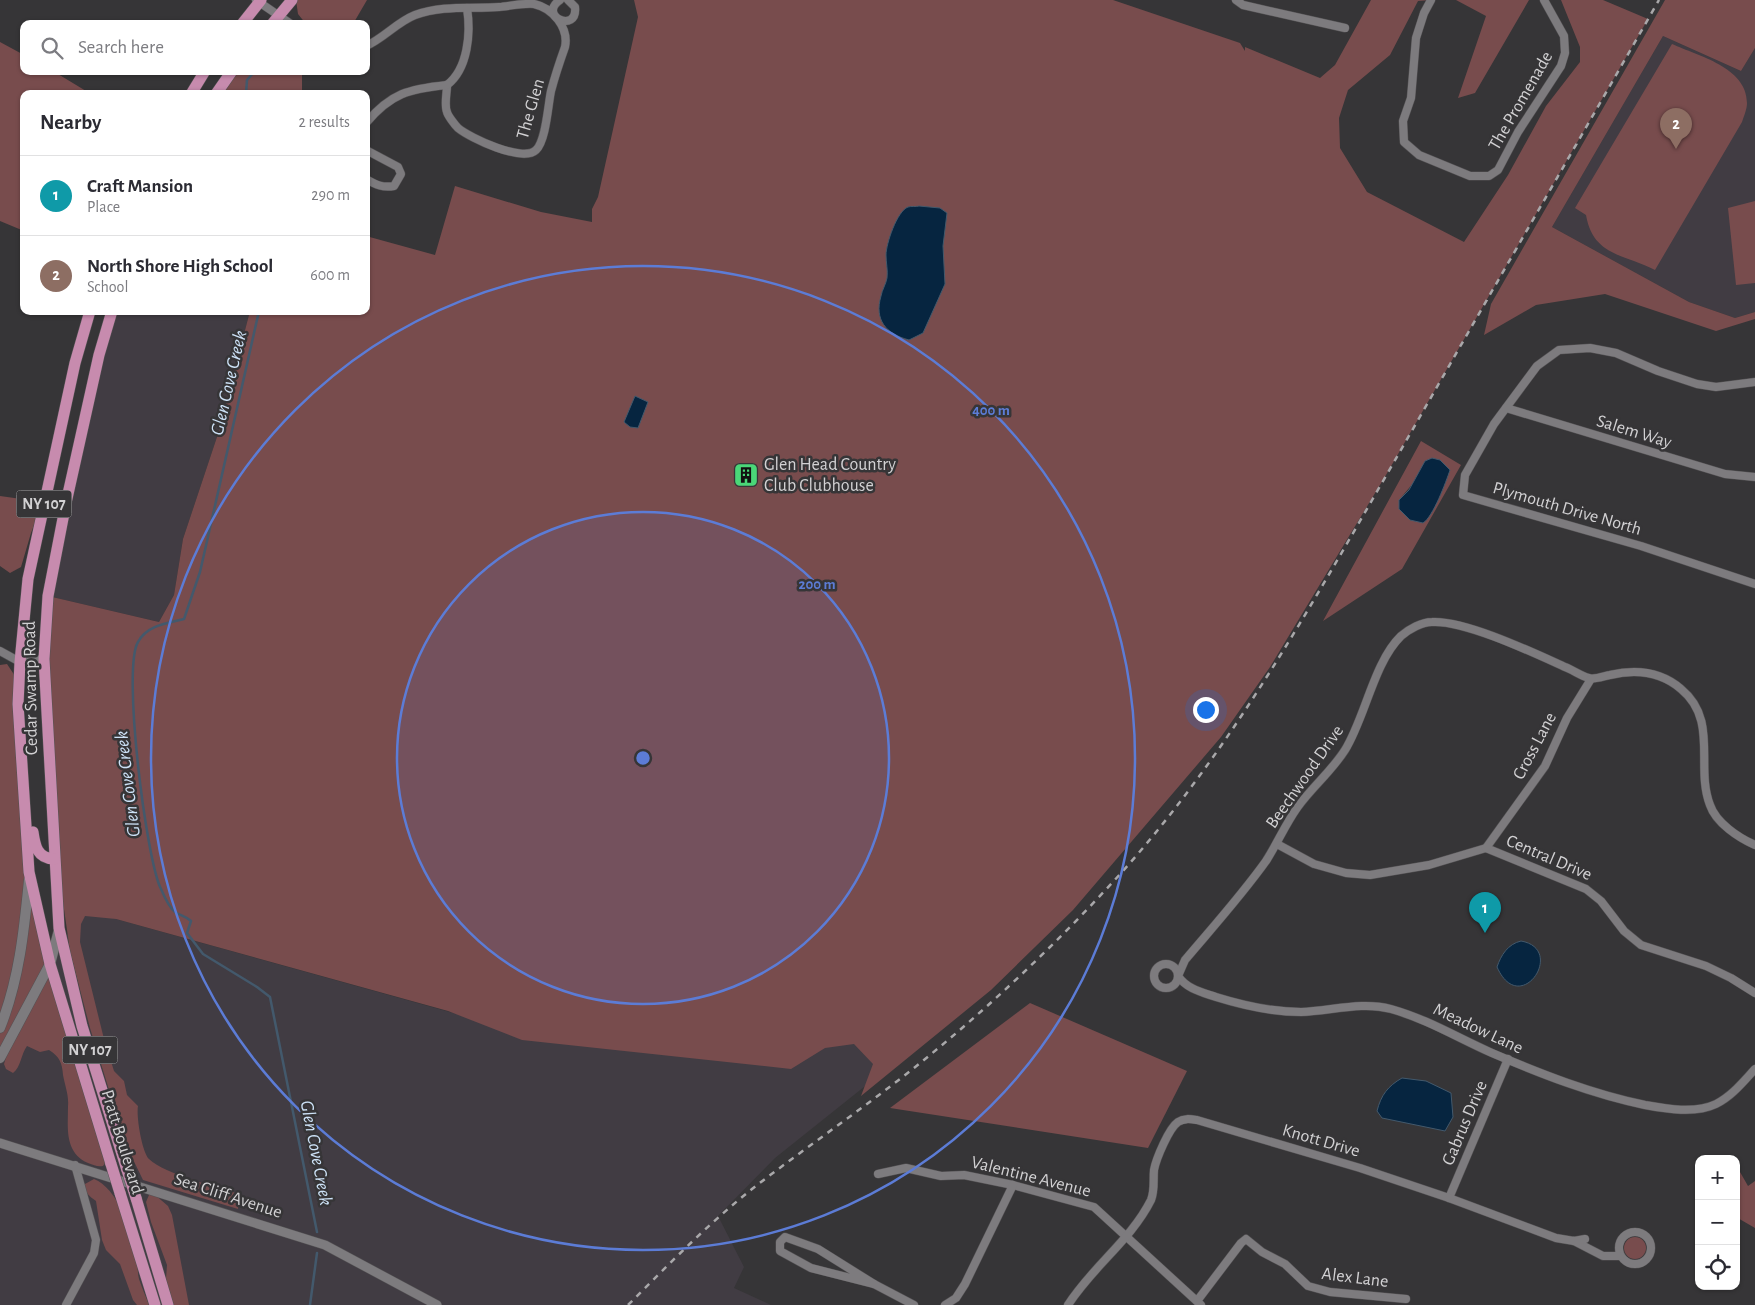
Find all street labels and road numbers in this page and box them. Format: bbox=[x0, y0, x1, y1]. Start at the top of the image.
street label: The Promenade bbox=[1486, 49, 1556, 153]
street label: The Glen bbox=[514, 77, 548, 141]
street label: Salem Way bbox=[1594, 412, 1674, 452]
street label: Plymouth Drive North bbox=[1491, 479, 1643, 539]
road number: NY 107 bbox=[17, 490, 72, 518]
street label: Cedar Swamp Road bbox=[21, 621, 41, 755]
street label: Cross Lane bbox=[1510, 709, 1560, 783]
street label: Beechwood Drive bbox=[1263, 722, 1347, 832]
street label: Central Drive bbox=[1504, 832, 1594, 884]
street label: Meadow Lane bbox=[1430, 1000, 1526, 1058]
road number: NY 107 bbox=[62, 1036, 118, 1064]
street label: Gabrus Drive bbox=[1439, 1078, 1491, 1168]
street label: Pratt Boulevard bbox=[98, 1088, 146, 1196]
street label: Knott Drive bbox=[1280, 1121, 1362, 1161]
street label: Valentine Avenue bbox=[969, 1153, 1093, 1201]
street label: Sea Cliff Avenue bbox=[172, 1170, 284, 1222]
street label: Alex Lane bbox=[1321, 1265, 1389, 1291]

